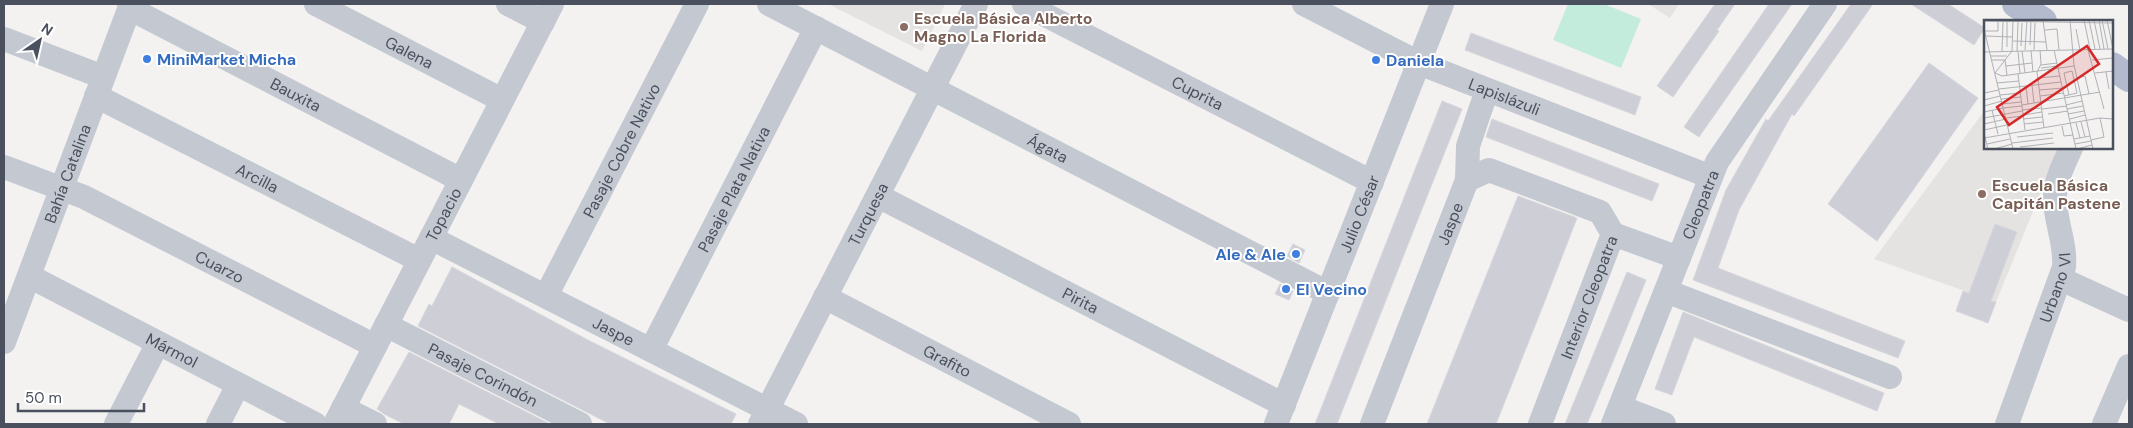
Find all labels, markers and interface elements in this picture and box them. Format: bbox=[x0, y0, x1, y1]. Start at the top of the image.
place label: Escuela Básica Alberto Magno La Florida bbox=[914, 8, 1093, 47]
north arrow bbox=[15, 15, 65, 65]
text: N bbox=[38, 19, 57, 40]
inset map bbox=[1984, 20, 2113, 149]
marker: Escuela Básica Alberto Magno La Florida bbox=[898, 21, 910, 33]
street label: Galena bbox=[381, 31, 437, 74]
place label: MiniMarket Micha bbox=[157, 49, 296, 70]
place label: Daniela bbox=[1386, 50, 1444, 71]
marker: MiniMarket Micha bbox=[141, 53, 153, 65]
marker: Daniela bbox=[1370, 54, 1382, 66]
street label: Cuprita bbox=[1168, 71, 1227, 115]
street label: Bauxita bbox=[267, 73, 325, 117]
street label: Lapislázuli bbox=[1465, 73, 1543, 120]
street label: Pasaje Cobre Nativo bbox=[578, 80, 665, 221]
street label: Bahía Catalina bbox=[40, 121, 96, 226]
street label: Pasaje Plata Nativa bbox=[693, 123, 775, 256]
street label: Ágata bbox=[1024, 129, 1072, 168]
street label: Arcilla bbox=[232, 159, 282, 198]
street label: Cleopatra bbox=[1677, 167, 1724, 243]
street label: Julio César bbox=[1335, 172, 1384, 256]
place label: Escuela Básica Capitán Pastene bbox=[1992, 175, 2121, 214]
street label: Turquesa bbox=[843, 179, 893, 249]
street label: Topacio bbox=[421, 184, 466, 245]
marker: Escuela Básica Capitán Pastene bbox=[1976, 188, 1988, 200]
street label: Jaspe bbox=[1433, 200, 1468, 248]
street label: Interior Cleopatra bbox=[1556, 232, 1622, 362]
place label: Ale & Ale bbox=[1215, 244, 1286, 265]
street label: Cuarzo bbox=[192, 246, 248, 288]
marker: Ale & Ale bbox=[1290, 248, 1302, 260]
street label: Urbano VI bbox=[2035, 252, 2075, 326]
place label: El Vecino bbox=[1296, 279, 1367, 300]
street label: Pirita bbox=[1059, 283, 1102, 319]
marker: El Vecino bbox=[1280, 283, 1292, 295]
street label: Jaspe bbox=[589, 312, 638, 351]
street label: Mármol bbox=[142, 328, 201, 373]
street label: Pasaje Corindón bbox=[424, 338, 541, 412]
street label: Grafito bbox=[920, 340, 975, 382]
scale bar bbox=[18, 380, 144, 412]
text: 50 m bbox=[25, 388, 62, 408]

